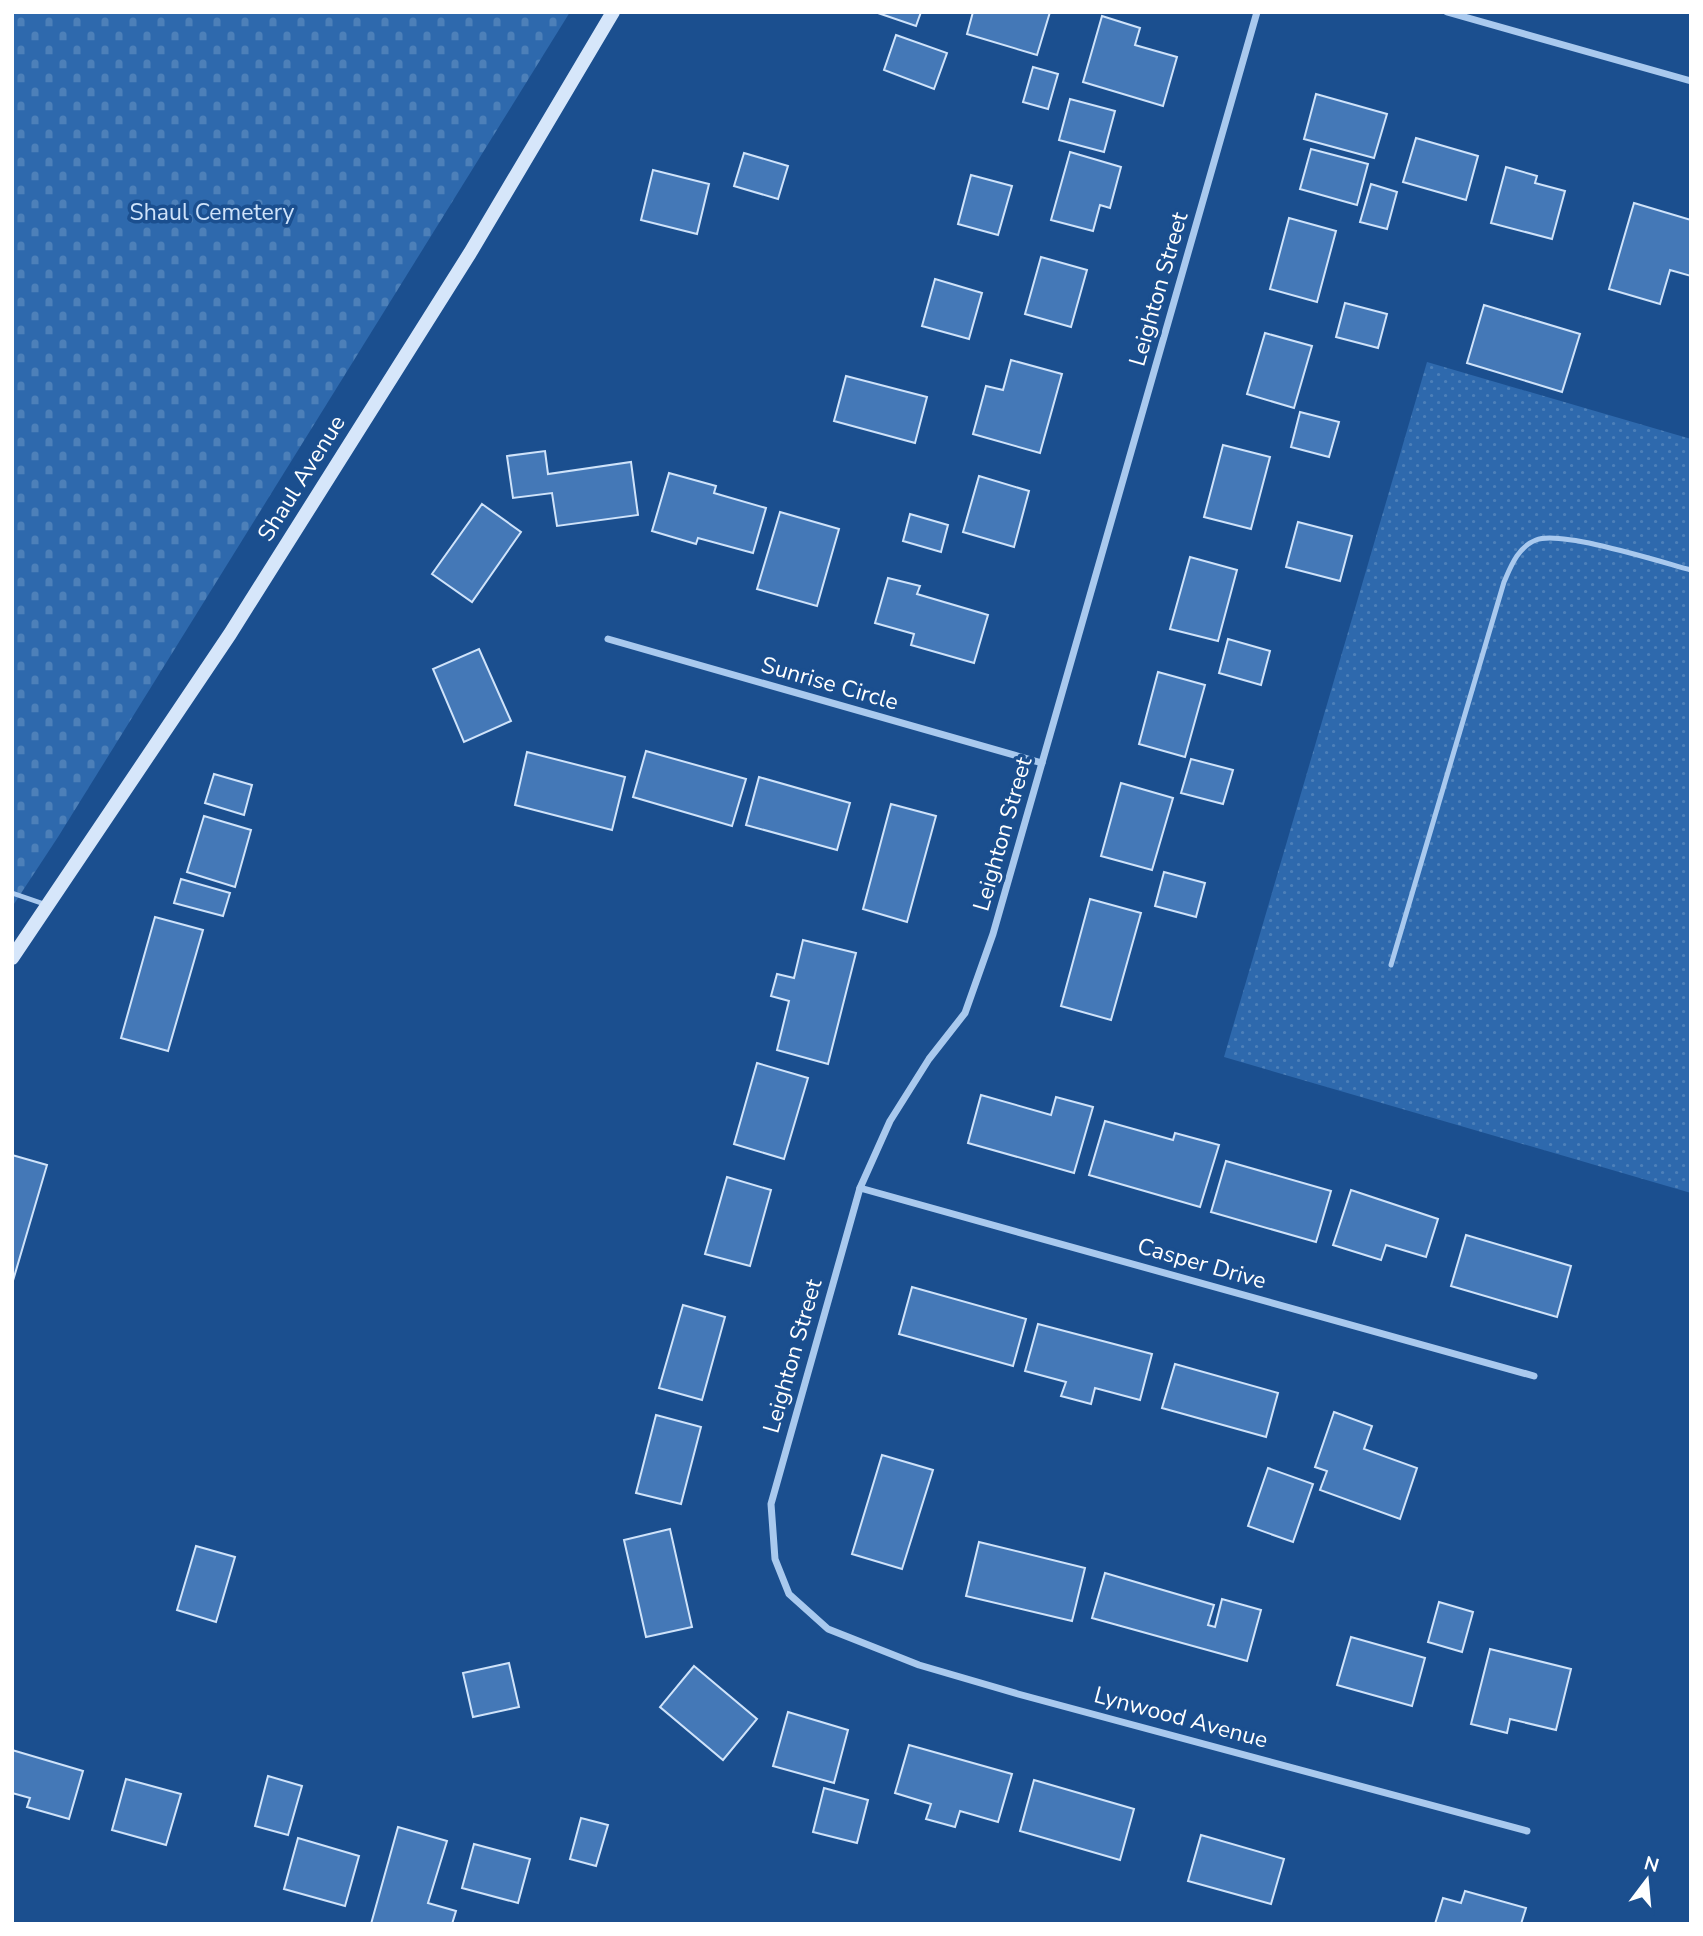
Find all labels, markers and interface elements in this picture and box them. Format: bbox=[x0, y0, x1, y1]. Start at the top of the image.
park label: Shaul Cemetery bbox=[130, 197, 295, 228]
street label: Leighton Street bbox=[1122, 208, 1196, 370]
street label: Shaul Avenue bbox=[250, 409, 353, 547]
street label: Sunrise Circle bbox=[758, 649, 902, 718]
street label: Leighton Street bbox=[966, 753, 1040, 915]
street label: Casper Drive bbox=[1134, 1230, 1270, 1297]
street label: Leighton Street bbox=[756, 1275, 830, 1437]
street label: Lynwood Avenue bbox=[1091, 1679, 1271, 1756]
north arrow bbox=[1612, 1845, 1682, 1915]
text: N bbox=[1641, 1850, 1662, 1879]

